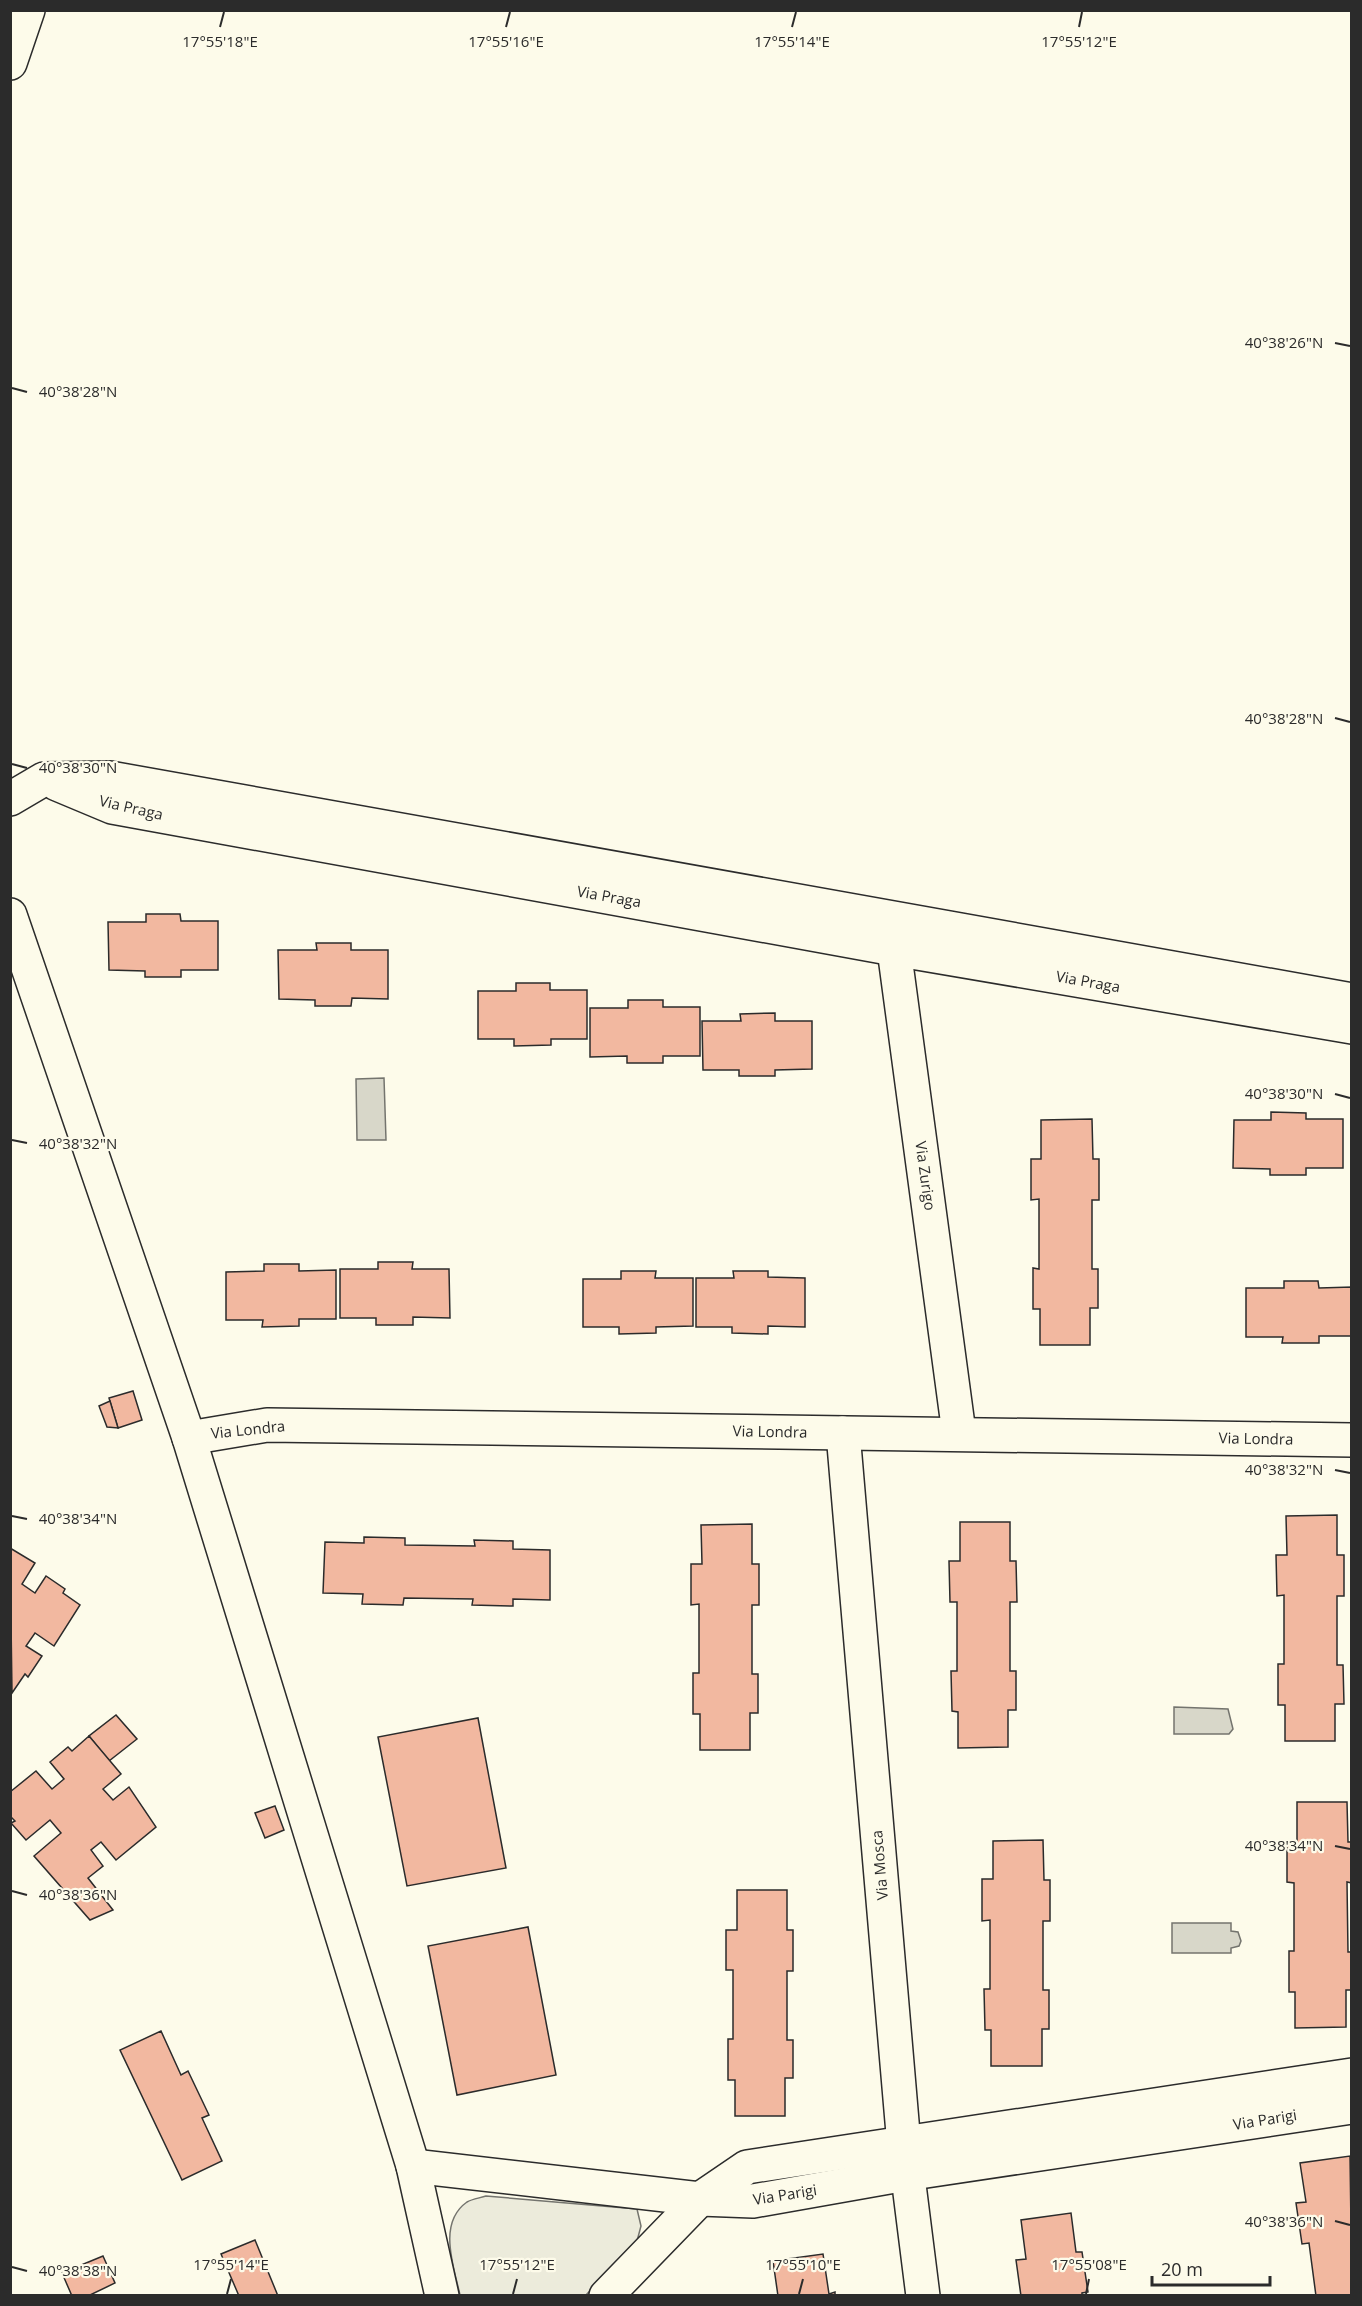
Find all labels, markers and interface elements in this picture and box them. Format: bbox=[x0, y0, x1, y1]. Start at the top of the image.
text: 17°55'18"E bbox=[182, 31, 258, 51]
text: 17°55'16"E bbox=[468, 31, 544, 51]
text: 17°55'14"E bbox=[754, 31, 830, 51]
text: 17°55'12"E bbox=[1041, 31, 1117, 51]
text: 40°38'26"N bbox=[1245, 332, 1323, 352]
text: 40°38'28"N bbox=[39, 381, 117, 401]
text: 40°38'28"N bbox=[1245, 708, 1323, 728]
text: 40°38'30"N bbox=[39, 757, 117, 777]
street label: Via Praga bbox=[97, 790, 165, 824]
street label: Via Praga bbox=[575, 881, 643, 912]
street label: Via Praga bbox=[1054, 966, 1122, 997]
text: 40°38'30"N bbox=[1245, 1083, 1323, 1103]
text: 40°38'32"N bbox=[39, 1133, 117, 1153]
street label: Via Zurigo bbox=[911, 1140, 941, 1212]
street label: Via Londra bbox=[210, 1415, 286, 1443]
street label: Via Londra bbox=[733, 1420, 808, 1442]
street label: Via Londra bbox=[1219, 1427, 1294, 1449]
text: 40°38'32"N bbox=[1245, 1459, 1323, 1479]
text: 40°38'34"N bbox=[39, 1508, 117, 1528]
street label: Via Mosca bbox=[866, 1829, 892, 1901]
text: 40°38'34"N bbox=[1245, 1835, 1323, 1855]
text: 40°38'36"N bbox=[39, 1884, 117, 1904]
street label: Via Parigi bbox=[1232, 2104, 1298, 2134]
street label: Via Parigi bbox=[752, 2179, 818, 2209]
text: 40°38'36"N bbox=[1245, 2211, 1323, 2231]
scale bar bbox=[1152, 2249, 1270, 2287]
text: 17°55'14"E bbox=[193, 2254, 269, 2274]
text: 17°55'12"E bbox=[479, 2254, 555, 2274]
text: 17°55'10"E bbox=[765, 2254, 841, 2274]
text: 17°55'08"E bbox=[1051, 2254, 1127, 2274]
text: 20 m bbox=[1161, 2257, 1203, 2281]
text: 40°38'38"N bbox=[39, 2260, 117, 2280]

